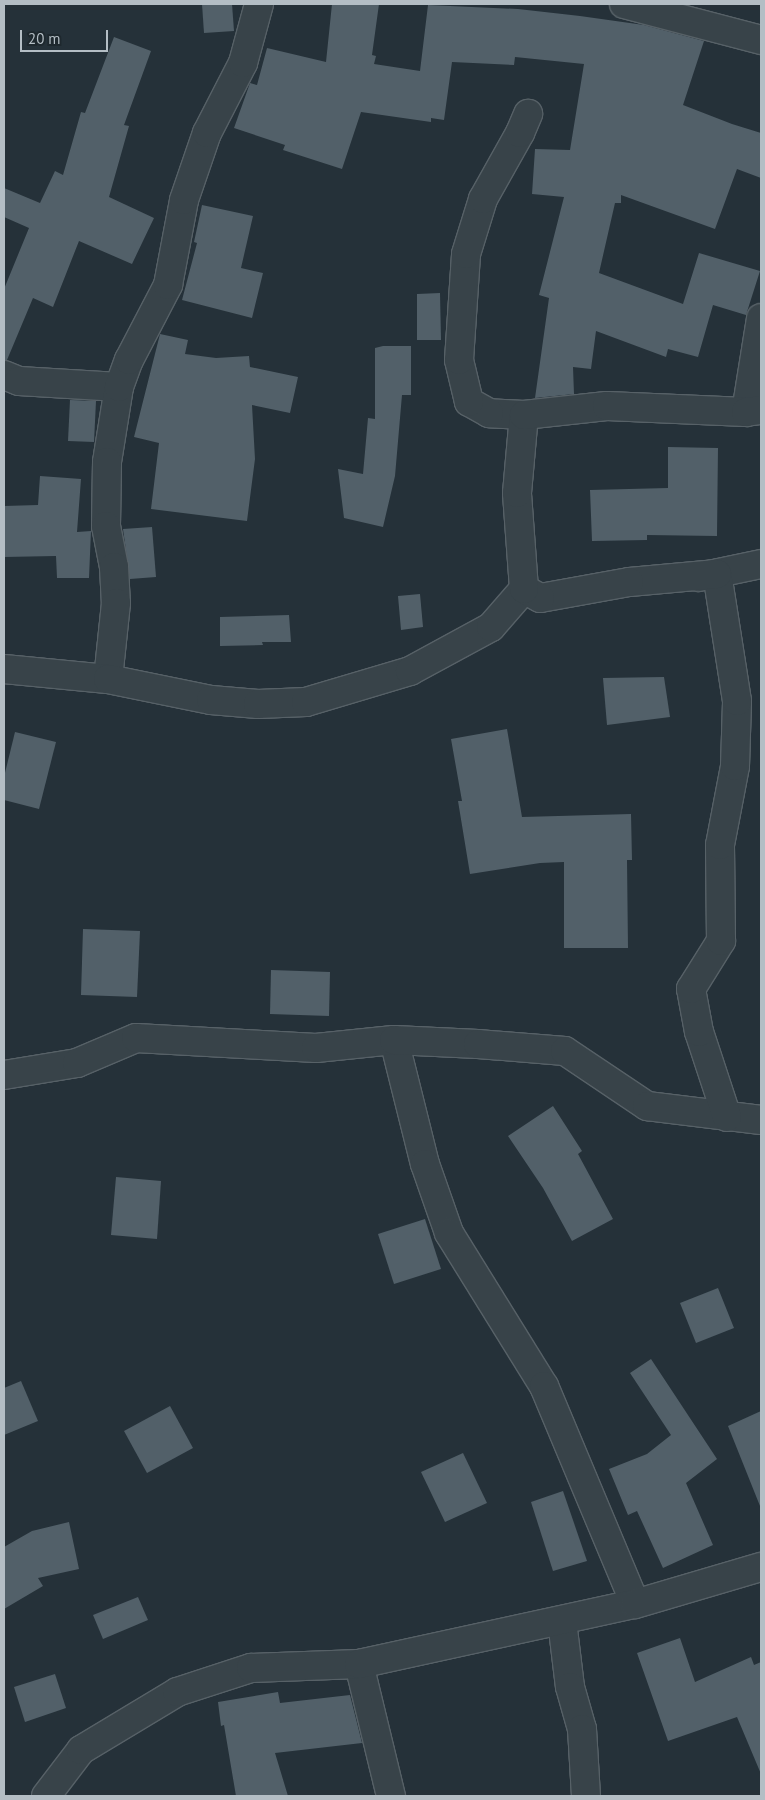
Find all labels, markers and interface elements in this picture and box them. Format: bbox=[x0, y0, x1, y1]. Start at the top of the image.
scale bar bbox=[22, 20, 110, 52]
text: 20 m bbox=[28, 29, 61, 48]

